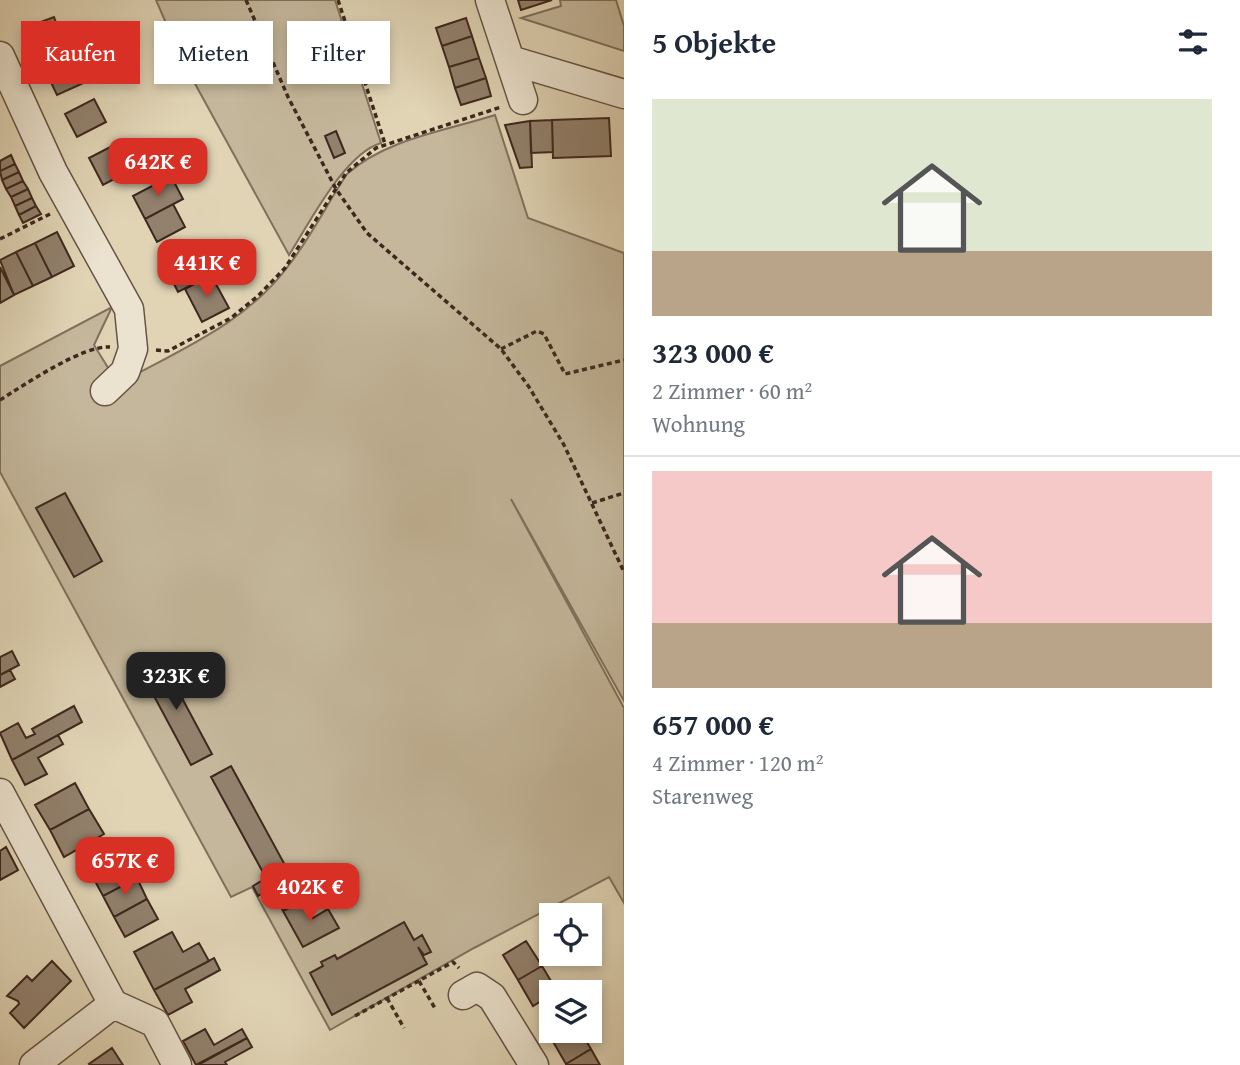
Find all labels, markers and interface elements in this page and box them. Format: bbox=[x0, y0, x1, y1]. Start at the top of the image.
text: 5 Objekte bbox=[652, 20, 776, 64]
chip: Kaufen bbox=[21, 21, 140, 84]
chip: Mieten bbox=[154, 21, 273, 84]
chip: Filter bbox=[287, 21, 390, 84]
icon: filters bbox=[1174, 23, 1212, 61]
pin: 642K € bbox=[101, 138, 215, 198]
text: 642K € bbox=[124, 144, 192, 177]
icon: home bbox=[869, 145, 995, 271]
pin: 441K € bbox=[150, 240, 264, 299]
text: 441K € bbox=[173, 245, 241, 278]
text: 323 000 € bbox=[652, 330, 774, 374]
text: 2 Zimmer · 60 m² bbox=[652, 374, 812, 407]
text: Wohnung bbox=[652, 407, 745, 440]
icon: home bbox=[869, 517, 995, 643]
pin: 323K € bbox=[119, 652, 233, 712]
text: 323K € bbox=[142, 658, 210, 691]
text: 657 000 € bbox=[652, 702, 774, 746]
text: 4 Zimmer · 120 m² bbox=[652, 746, 823, 779]
text: Starenweg bbox=[652, 779, 753, 812]
pin: 657K € bbox=[68, 838, 182, 897]
text: 657K € bbox=[91, 843, 159, 876]
pin: 402K € bbox=[253, 864, 367, 923]
text: 402K € bbox=[276, 869, 344, 902]
map controls bbox=[539, 903, 602, 1043]
button: locate bbox=[539, 903, 602, 966]
button: layers bbox=[539, 980, 602, 1043]

